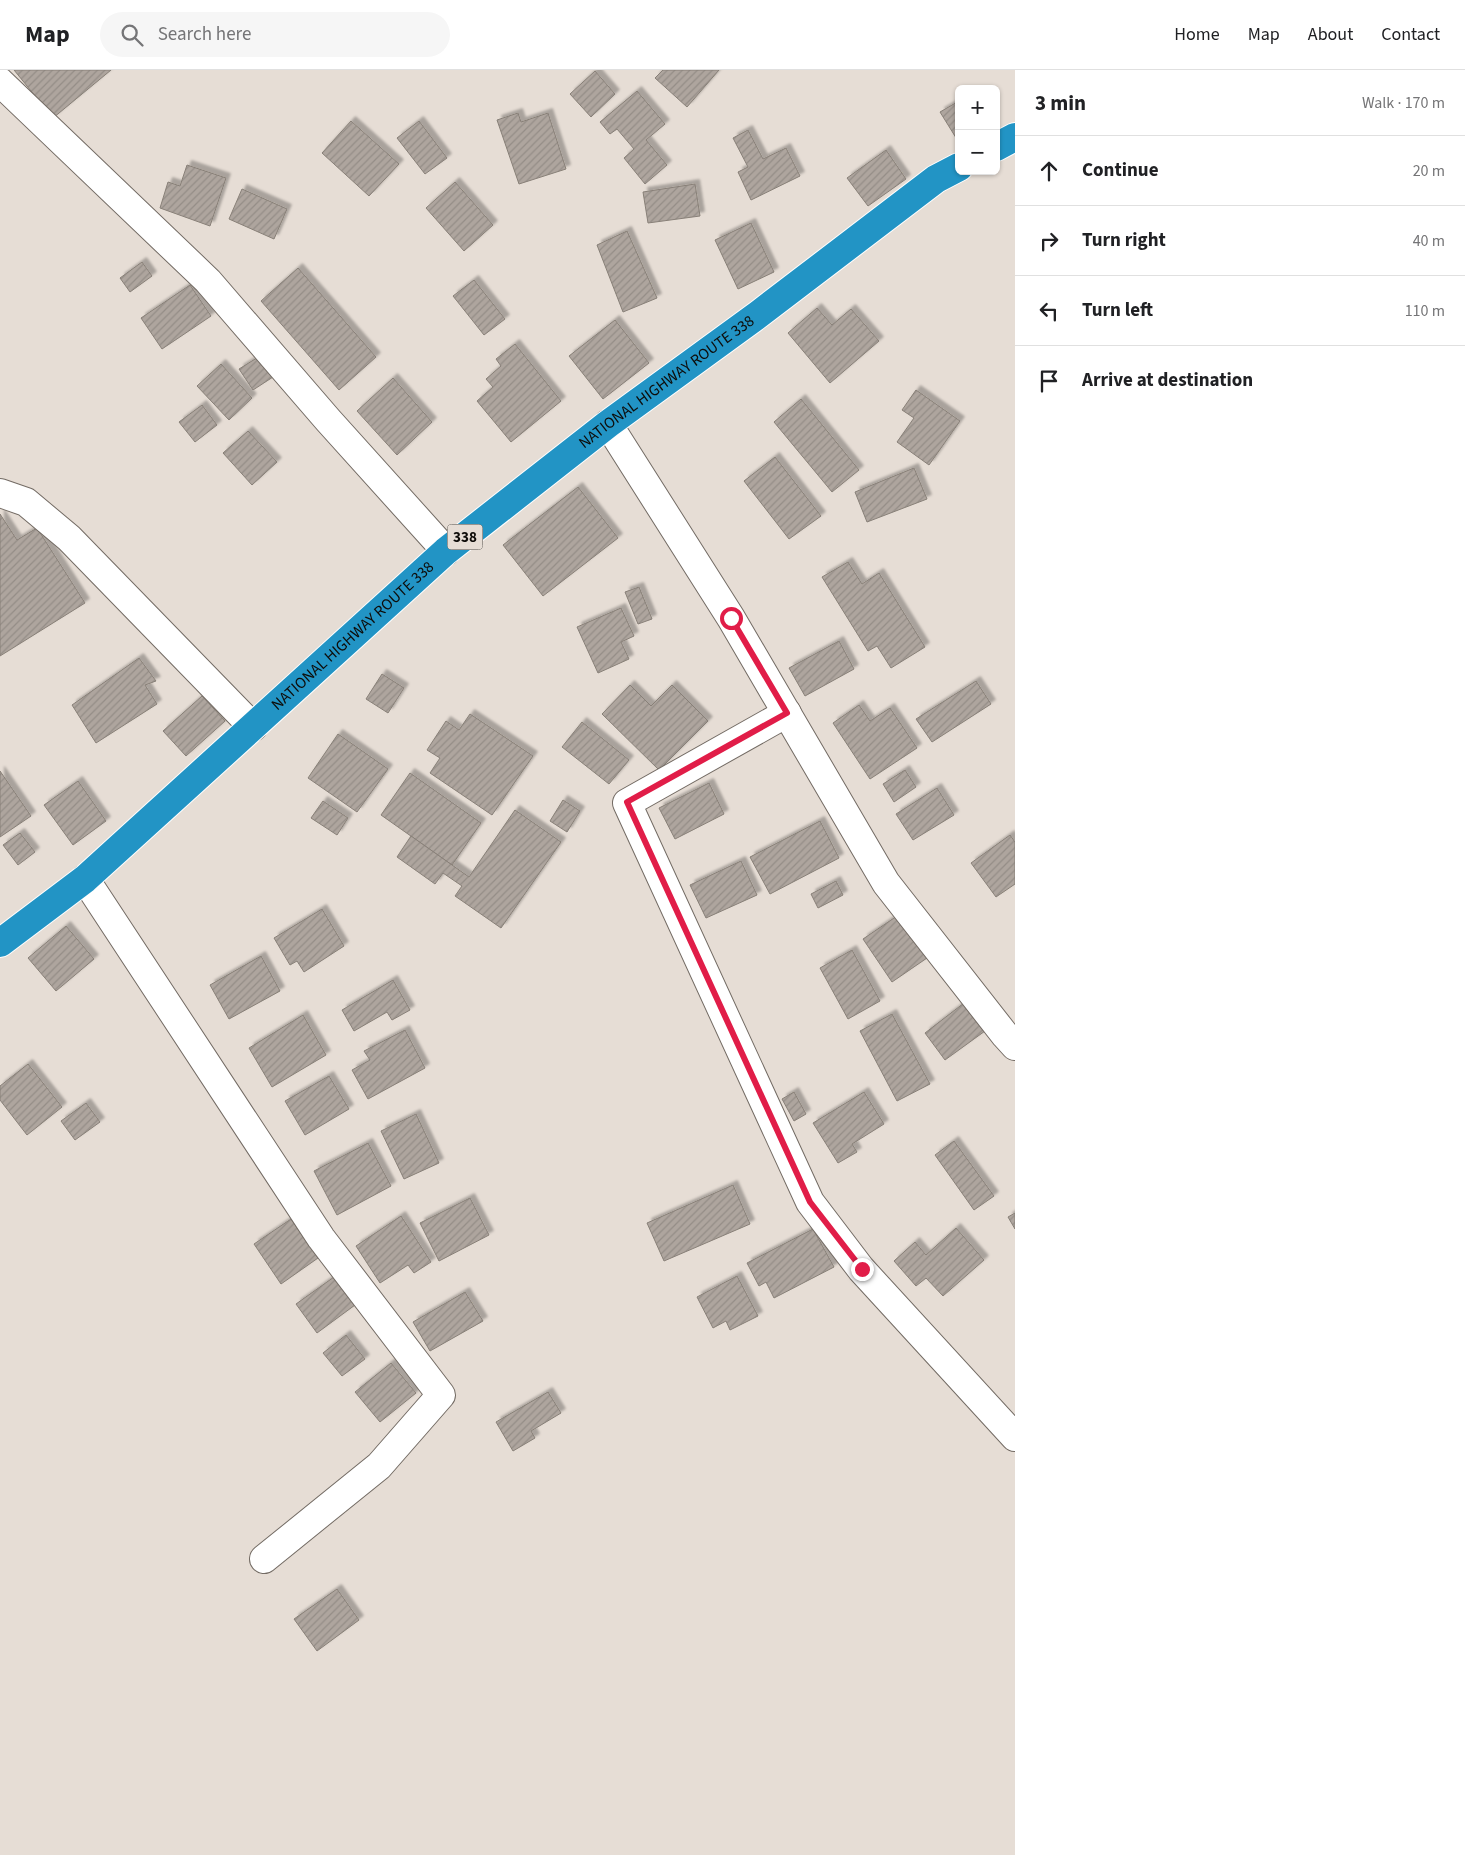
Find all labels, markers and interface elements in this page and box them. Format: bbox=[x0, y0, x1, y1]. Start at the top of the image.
search box bbox=[100, 12, 450, 57]
text: Map bbox=[25, 17, 70, 52]
icon: search bbox=[118, 21, 146, 49]
text: Search here bbox=[158, 21, 251, 48]
text: Home bbox=[1174, 22, 1220, 47]
text: Map bbox=[1248, 22, 1280, 47]
text: About bbox=[1308, 22, 1353, 47]
text: Contact bbox=[1381, 22, 1440, 47]
map controls bbox=[955, 85, 1000, 175]
button: + bbox=[955, 85, 1000, 130]
text: 3 min bbox=[1035, 88, 1086, 118]
text: Walk · 170 m bbox=[1362, 92, 1445, 114]
button: − bbox=[955, 130, 1000, 175]
icon: ahead bbox=[1035, 157, 1063, 185]
text: Continue bbox=[1082, 157, 1159, 184]
text: 20 m bbox=[1413, 160, 1445, 182]
icon: right bbox=[1035, 227, 1063, 255]
text: Turn right bbox=[1082, 227, 1166, 254]
text: 40 m bbox=[1413, 230, 1445, 252]
icon: left bbox=[1035, 297, 1063, 325]
text: Turn left bbox=[1082, 297, 1153, 324]
text: 110 m bbox=[1405, 300, 1445, 322]
street label: NATIONAL HIGHWAY ROUTE 338 bbox=[574, 310, 759, 454]
icon: arrive bbox=[1035, 367, 1063, 395]
text: Arrive at destination bbox=[1082, 367, 1253, 394]
road number: 338 bbox=[448, 524, 482, 550]
street label: NATIONAL HIGHWAY ROUTE 338 bbox=[267, 556, 439, 715]
route start bbox=[720, 607, 743, 630]
route end bbox=[851, 1258, 874, 1281]

